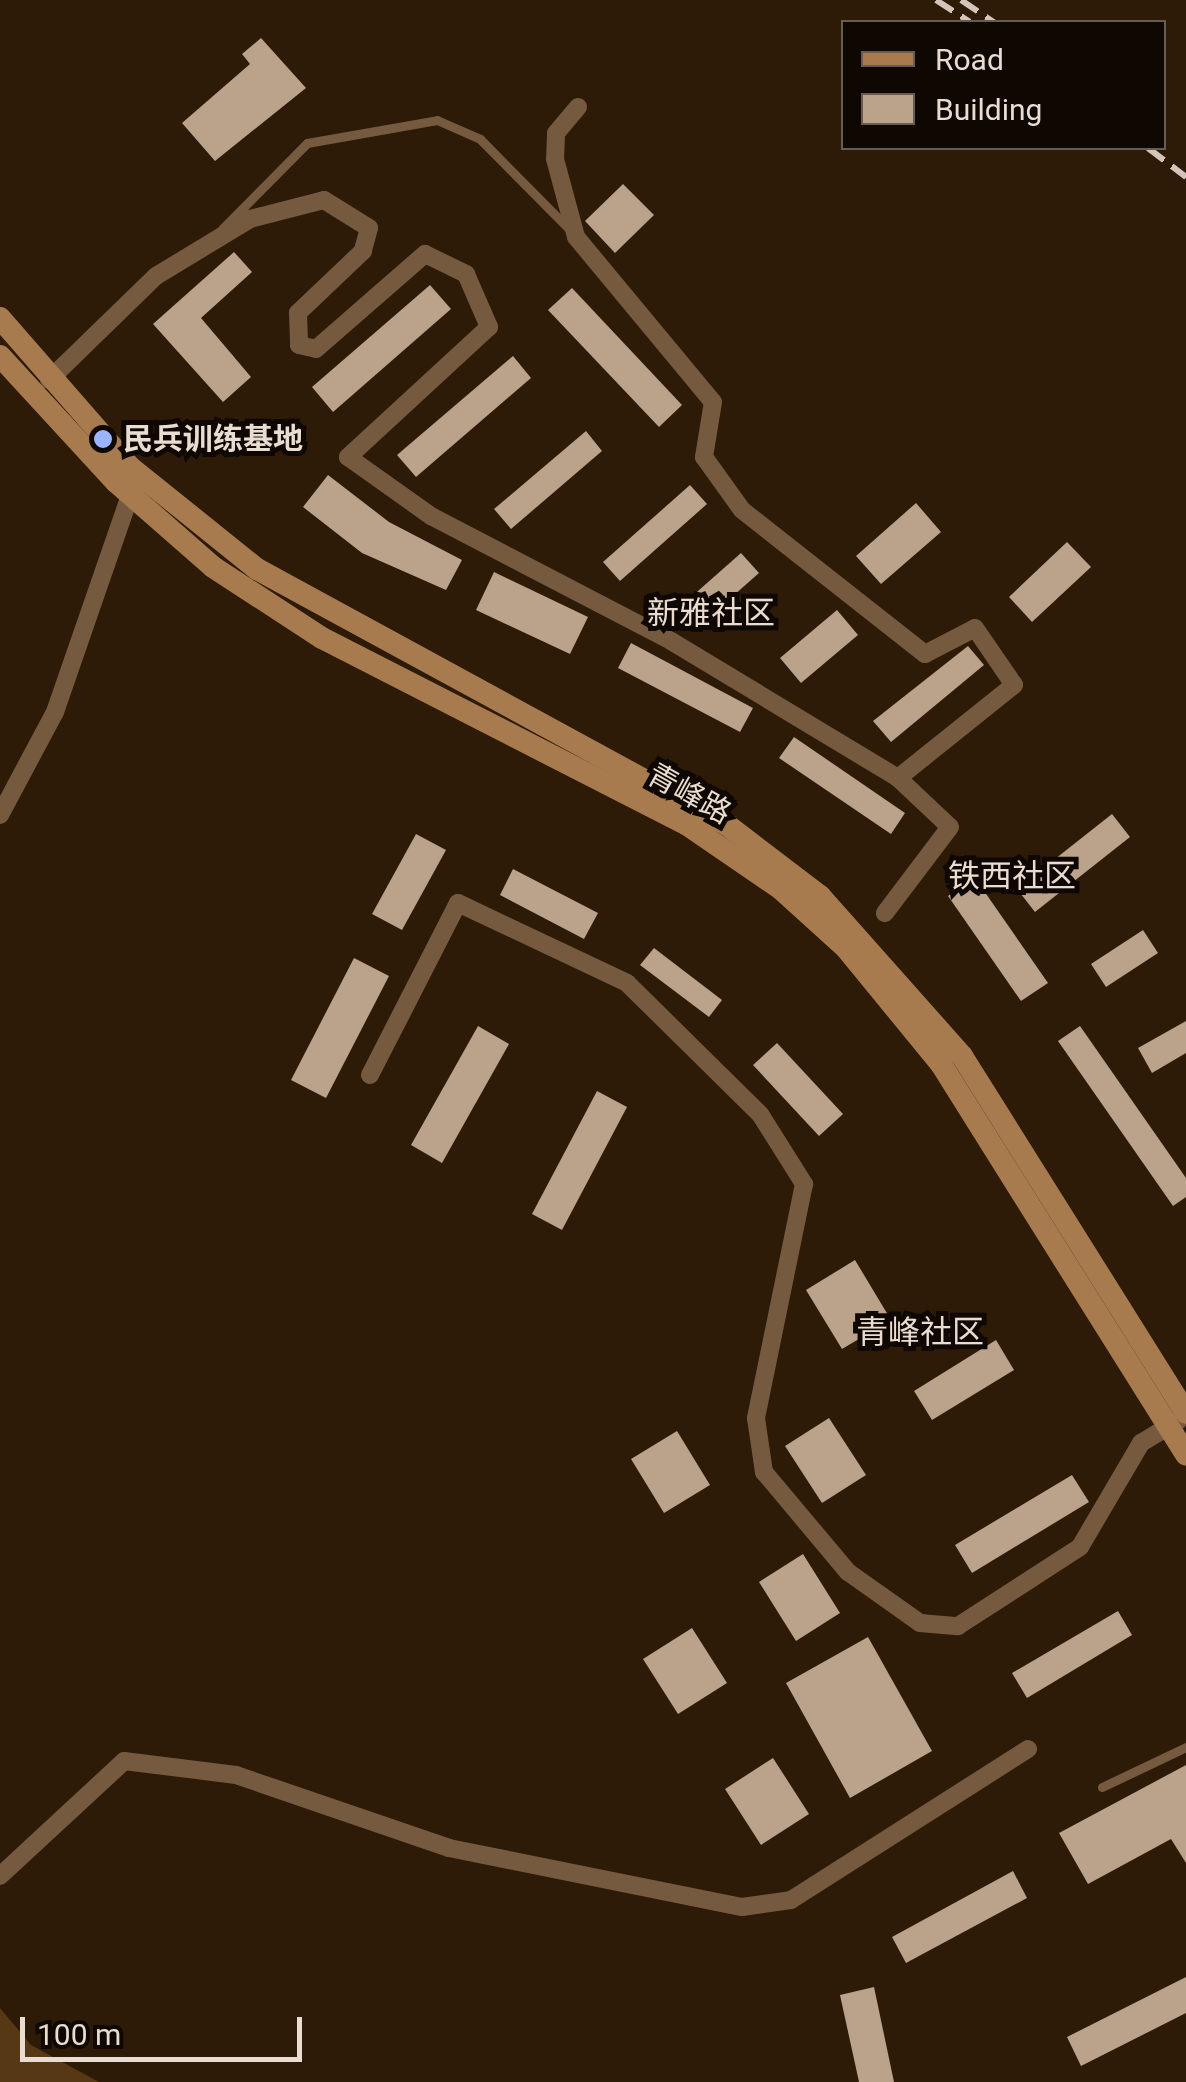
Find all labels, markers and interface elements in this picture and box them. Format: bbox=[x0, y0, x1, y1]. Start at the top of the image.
legend bbox=[841, 20, 1166, 150]
text: Road bbox=[935, 42, 1004, 77]
text: Building bbox=[935, 92, 1042, 127]
place label: 民兵训练基地 bbox=[123, 421, 303, 457]
marker: 民兵训练基地 bbox=[92, 428, 114, 450]
district label: 新雅社区 bbox=[647, 594, 775, 632]
street label: 青峰路 bbox=[641, 756, 737, 832]
district label: 铁西社区 bbox=[948, 857, 1076, 895]
district label: 青峰社区 bbox=[856, 1313, 984, 1351]
scale bar bbox=[25, 1997, 308, 2059]
text: 100 m bbox=[37, 2017, 121, 2052]

